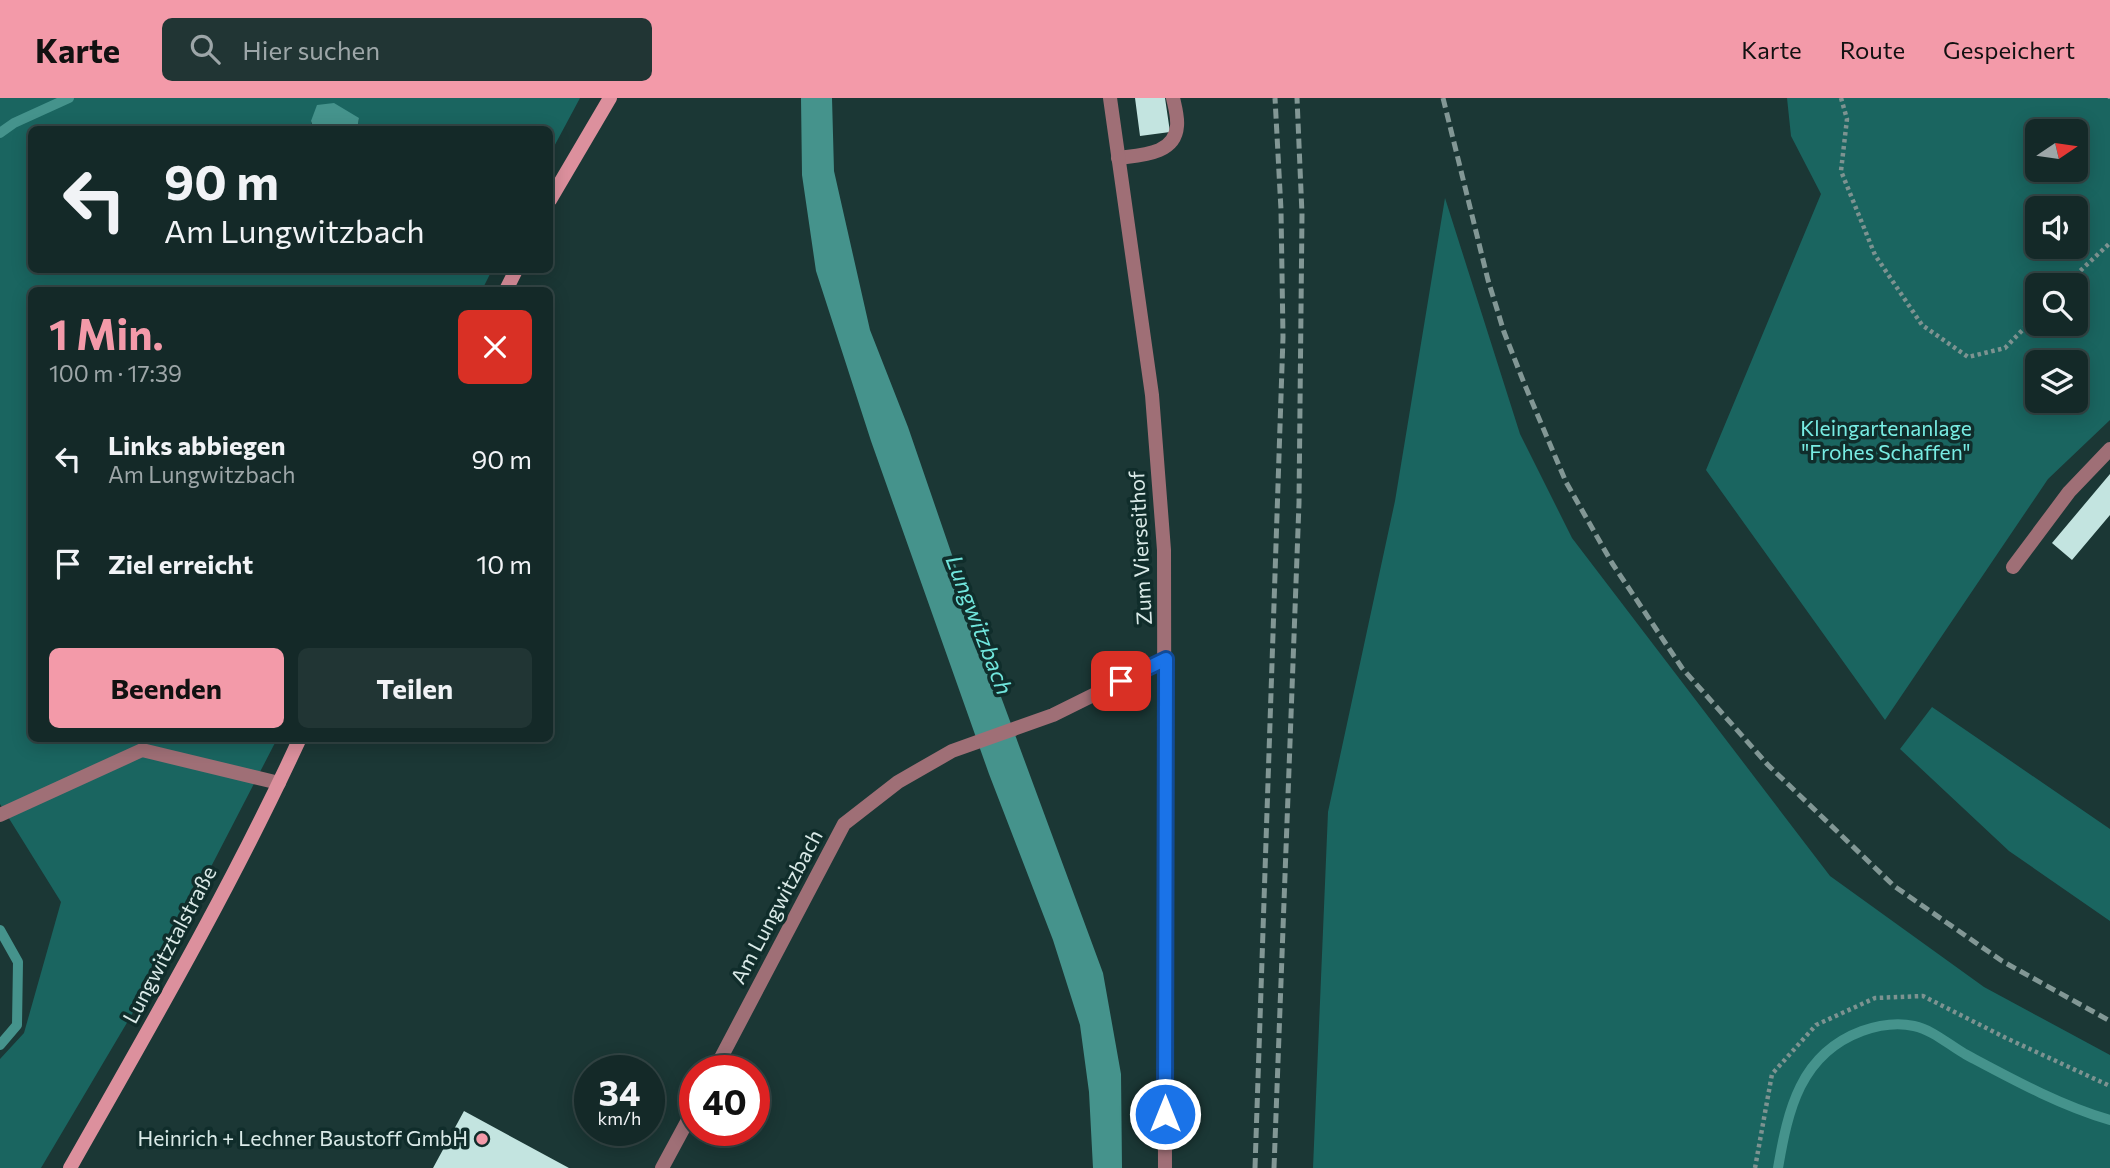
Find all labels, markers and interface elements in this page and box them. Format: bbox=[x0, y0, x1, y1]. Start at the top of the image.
search box bbox=[162, 18, 652, 81]
text: Karte bbox=[35, 29, 120, 70]
icon: search bbox=[186, 30, 224, 68]
text: Hier suchen bbox=[242, 34, 380, 65]
text: Karte bbox=[1741, 35, 1802, 64]
text: Route bbox=[1840, 35, 1905, 64]
text: Gespeichert bbox=[1943, 35, 2075, 64]
north arrow bbox=[2025, 119, 2088, 182]
map controls bbox=[2025, 119, 2088, 413]
text: 90 m bbox=[164, 150, 279, 210]
icon: left bbox=[49, 154, 140, 245]
button: sound bbox=[2025, 196, 2088, 259]
text: Am Lungwitzbach bbox=[164, 210, 425, 250]
button: search bbox=[2025, 273, 2088, 336]
text: 1 Min. bbox=[49, 307, 164, 359]
button: close bbox=[458, 310, 532, 384]
button: layers bbox=[2025, 350, 2088, 413]
text: 100 m · 17:39 bbox=[49, 359, 182, 387]
park label: Kleingartenanlage "Frohes Schaffen" bbox=[1800, 415, 1972, 464]
text: Links abbiegen bbox=[108, 429, 286, 460]
icon: left bbox=[49, 440, 87, 478]
text: 90 m bbox=[472, 443, 532, 474]
text: Am Lungwitzbach bbox=[108, 460, 295, 488]
street label: Zum Vierseithof bbox=[1123, 470, 1156, 626]
icon: arrive bbox=[49, 545, 87, 583]
text: Ziel erreicht bbox=[108, 548, 253, 579]
text: 10 m bbox=[476, 548, 532, 579]
water label: Lungwitzbach bbox=[941, 551, 1019, 698]
button: Beenden bbox=[49, 648, 284, 728]
button: Teilen bbox=[298, 648, 532, 728]
pin bbox=[1091, 651, 1151, 711]
icon: arrive bbox=[1102, 662, 1140, 700]
street label: Am Lungwitzbach bbox=[724, 825, 827, 988]
street label: Lungwitztalstraße bbox=[117, 861, 221, 1027]
speed limit sign: 40 bbox=[679, 1055, 770, 1146]
text: 34 bbox=[599, 1070, 640, 1113]
position arrow bbox=[1128, 1077, 1202, 1151]
text: km/h bbox=[598, 1107, 641, 1129]
place label: Heinrich + Lechner Baustoff GmbH bbox=[137, 1125, 468, 1150]
marker: Heinrich + Lechner Baustoff GmbH bbox=[474, 1131, 490, 1147]

